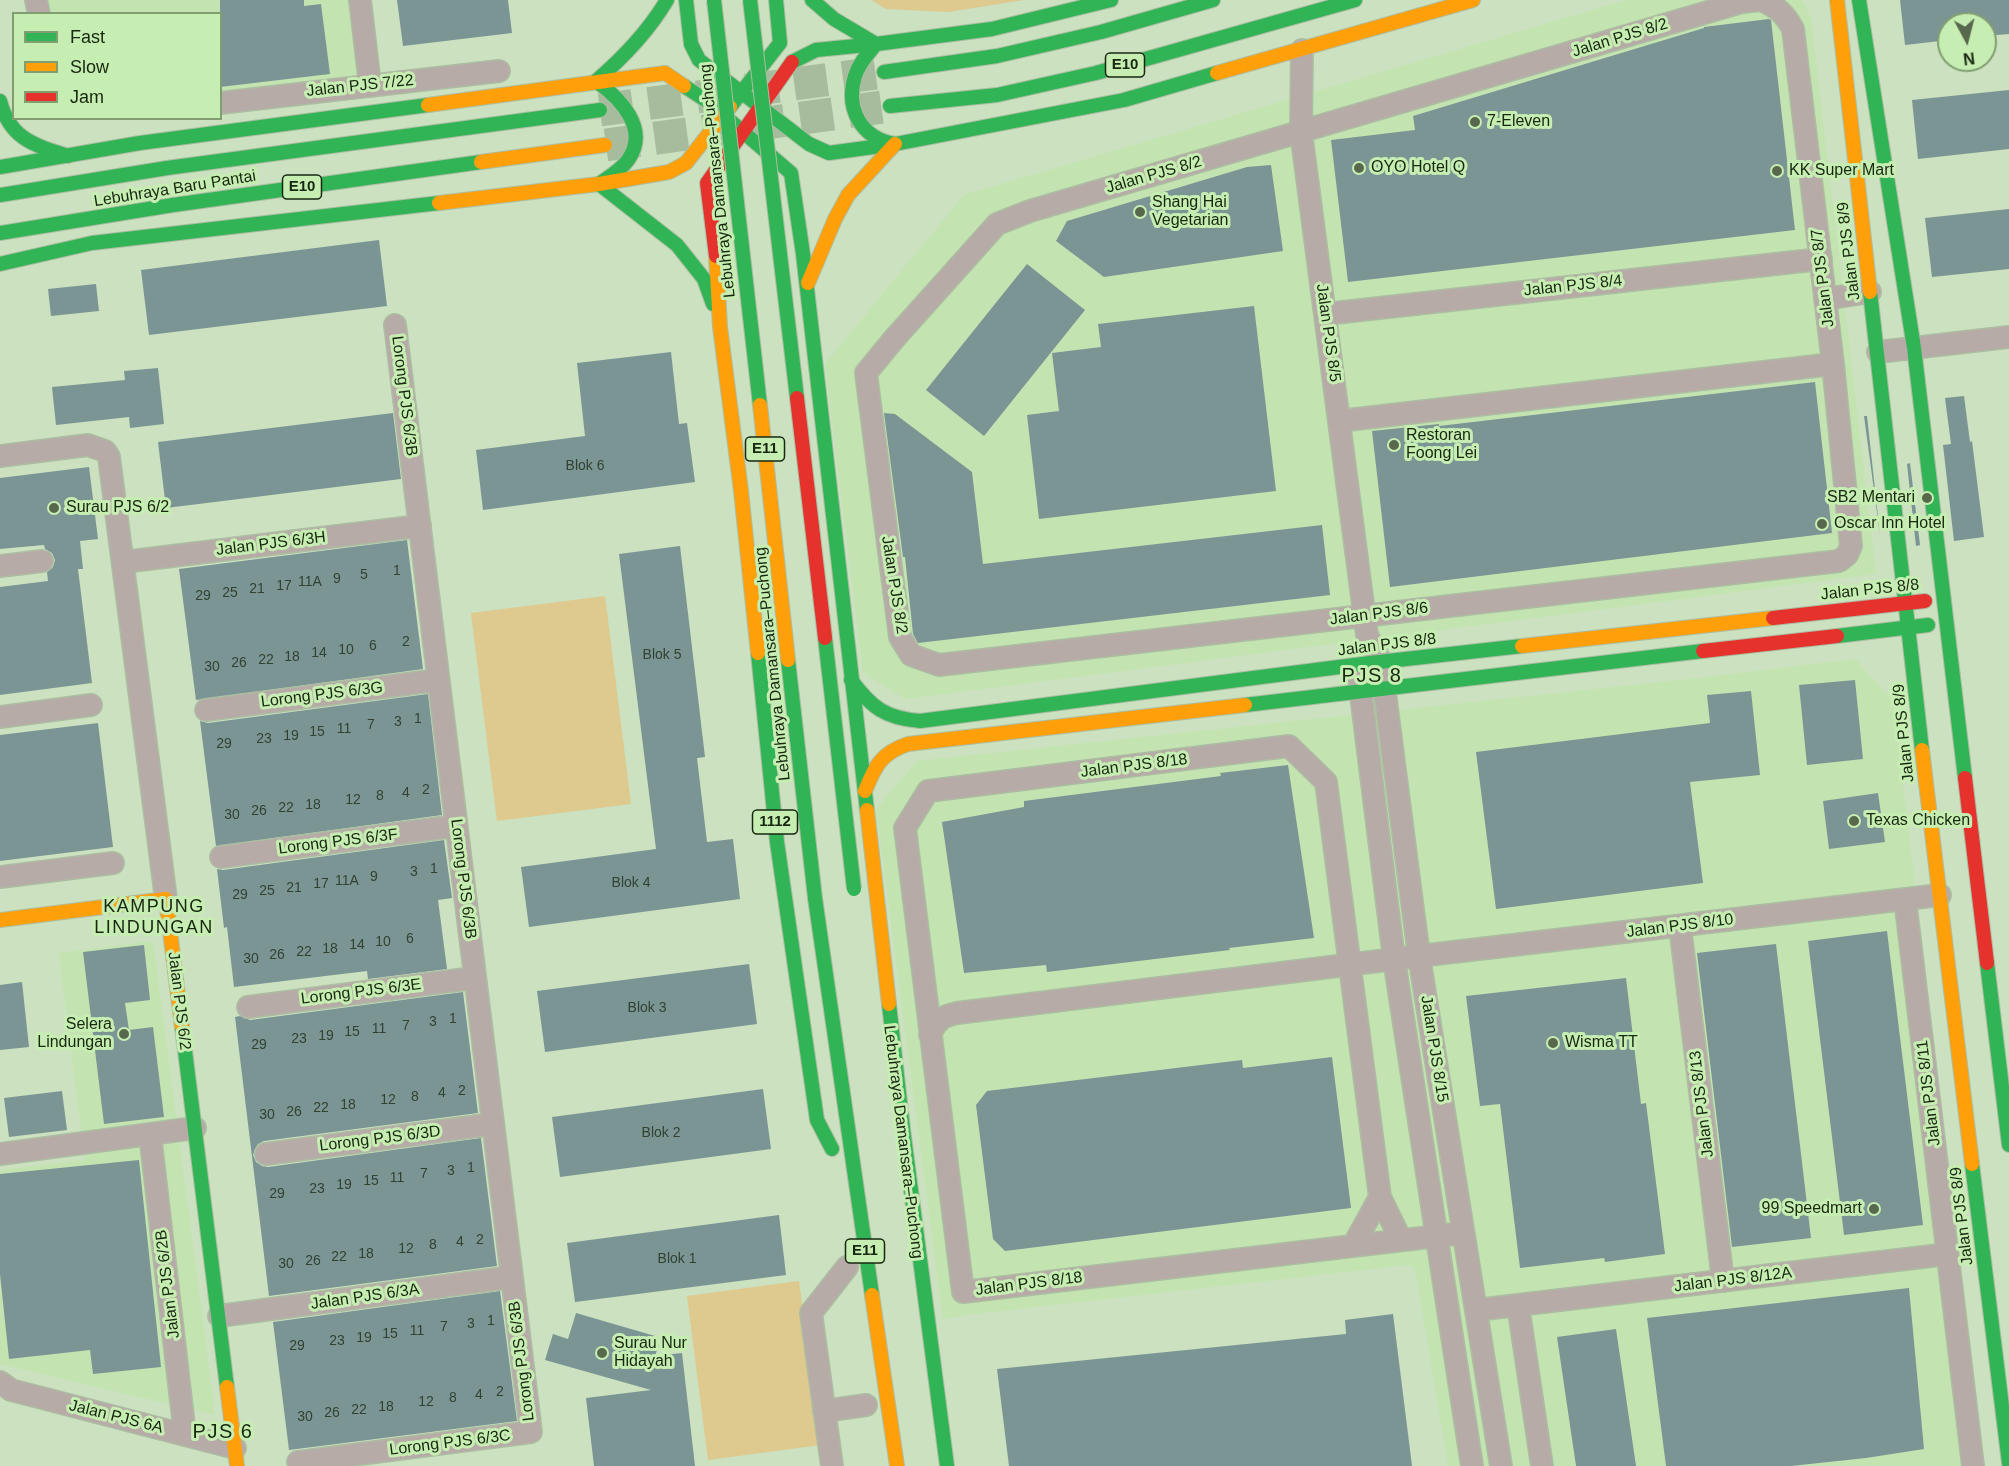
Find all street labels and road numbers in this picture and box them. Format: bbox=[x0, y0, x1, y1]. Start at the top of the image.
street label: Jalan PJS 8/2 bbox=[1570, 14, 1670, 62]
road number: E10 bbox=[1106, 53, 1144, 77]
street label: Lebuhraya Damansara–Puchong bbox=[696, 63, 740, 299]
street label: Jalan PJS 7/22 bbox=[305, 71, 415, 101]
street label: Jalan PJS 8/2 bbox=[1104, 152, 1204, 198]
street label: Lebuhraya Baru Pantai bbox=[93, 167, 257, 211]
road number: E10 bbox=[282, 175, 322, 199]
street label: Jalan PJS 8/9 bbox=[1833, 201, 1865, 301]
street label: Jalan PJS 8/7 bbox=[1807, 228, 1839, 328]
street label: Jalan PJS 8/4 bbox=[1523, 271, 1623, 301]
street label: Jalan PJS 8/5 bbox=[1312, 283, 1344, 383]
street label: Lorong PJS 6/3B bbox=[387, 335, 421, 457]
road number: E11 bbox=[746, 437, 784, 461]
street label: Jalan PJS 6/3H bbox=[215, 528, 327, 560]
street label: Jalan PJS 8/2 bbox=[877, 535, 911, 635]
street label: Lebuhraya Damansara–Puchong bbox=[751, 546, 795, 782]
street label: Jalan PJS 8/8 bbox=[1820, 575, 1920, 605]
street label: Jalan PJS 8/6 bbox=[1329, 598, 1429, 630]
street label: Jalan PJS 8/8 bbox=[1337, 629, 1437, 661]
street label: Lorong PJS 6/3G bbox=[260, 678, 384, 712]
street label: Jalan PJS 8/9 bbox=[1889, 683, 1919, 783]
street label: Jalan PJS 8/18 bbox=[1079, 750, 1189, 782]
road number: 1112 bbox=[752, 810, 798, 834]
street label: Lorong PJS 6/3B bbox=[446, 818, 480, 940]
street label: Lorong PJS 6/3F bbox=[277, 825, 399, 859]
street label: Jalan PJS 8/10 bbox=[1625, 910, 1735, 942]
street label: Jalan PJS 6/2 bbox=[163, 951, 195, 1051]
street label: Lorong PJS 6/3E bbox=[300, 975, 422, 1009]
street label: Jalan PJS 8/15 bbox=[1416, 994, 1452, 1104]
street label: Lebuhraya Damansara–Puchong bbox=[879, 1024, 927, 1260]
street label: Jalan PJS 8/11 bbox=[1913, 1039, 1945, 1147]
street label: Jalan PJS 8/13 bbox=[1686, 1049, 1718, 1159]
street label: Lorong PJS 6/3D bbox=[318, 1122, 442, 1156]
street label: Jalan PJS 8/9 bbox=[1946, 1166, 1978, 1266]
street label: Jalan PJS 6/2B bbox=[152, 1229, 184, 1339]
road number: E11 bbox=[846, 1239, 884, 1263]
street label: Jalan PJS 8/12A bbox=[1673, 1263, 1793, 1297]
street label: Jalan PJS 8/18 bbox=[974, 1268, 1084, 1300]
street label: Jalan PJS 6/3A bbox=[309, 1280, 421, 1314]
street label: Lorong PJS 6/3B bbox=[505, 1300, 539, 1422]
street label: Jalan PJS 6A bbox=[67, 1396, 165, 1438]
street label: Lorong PJS 6/3C bbox=[388, 1426, 512, 1460]

